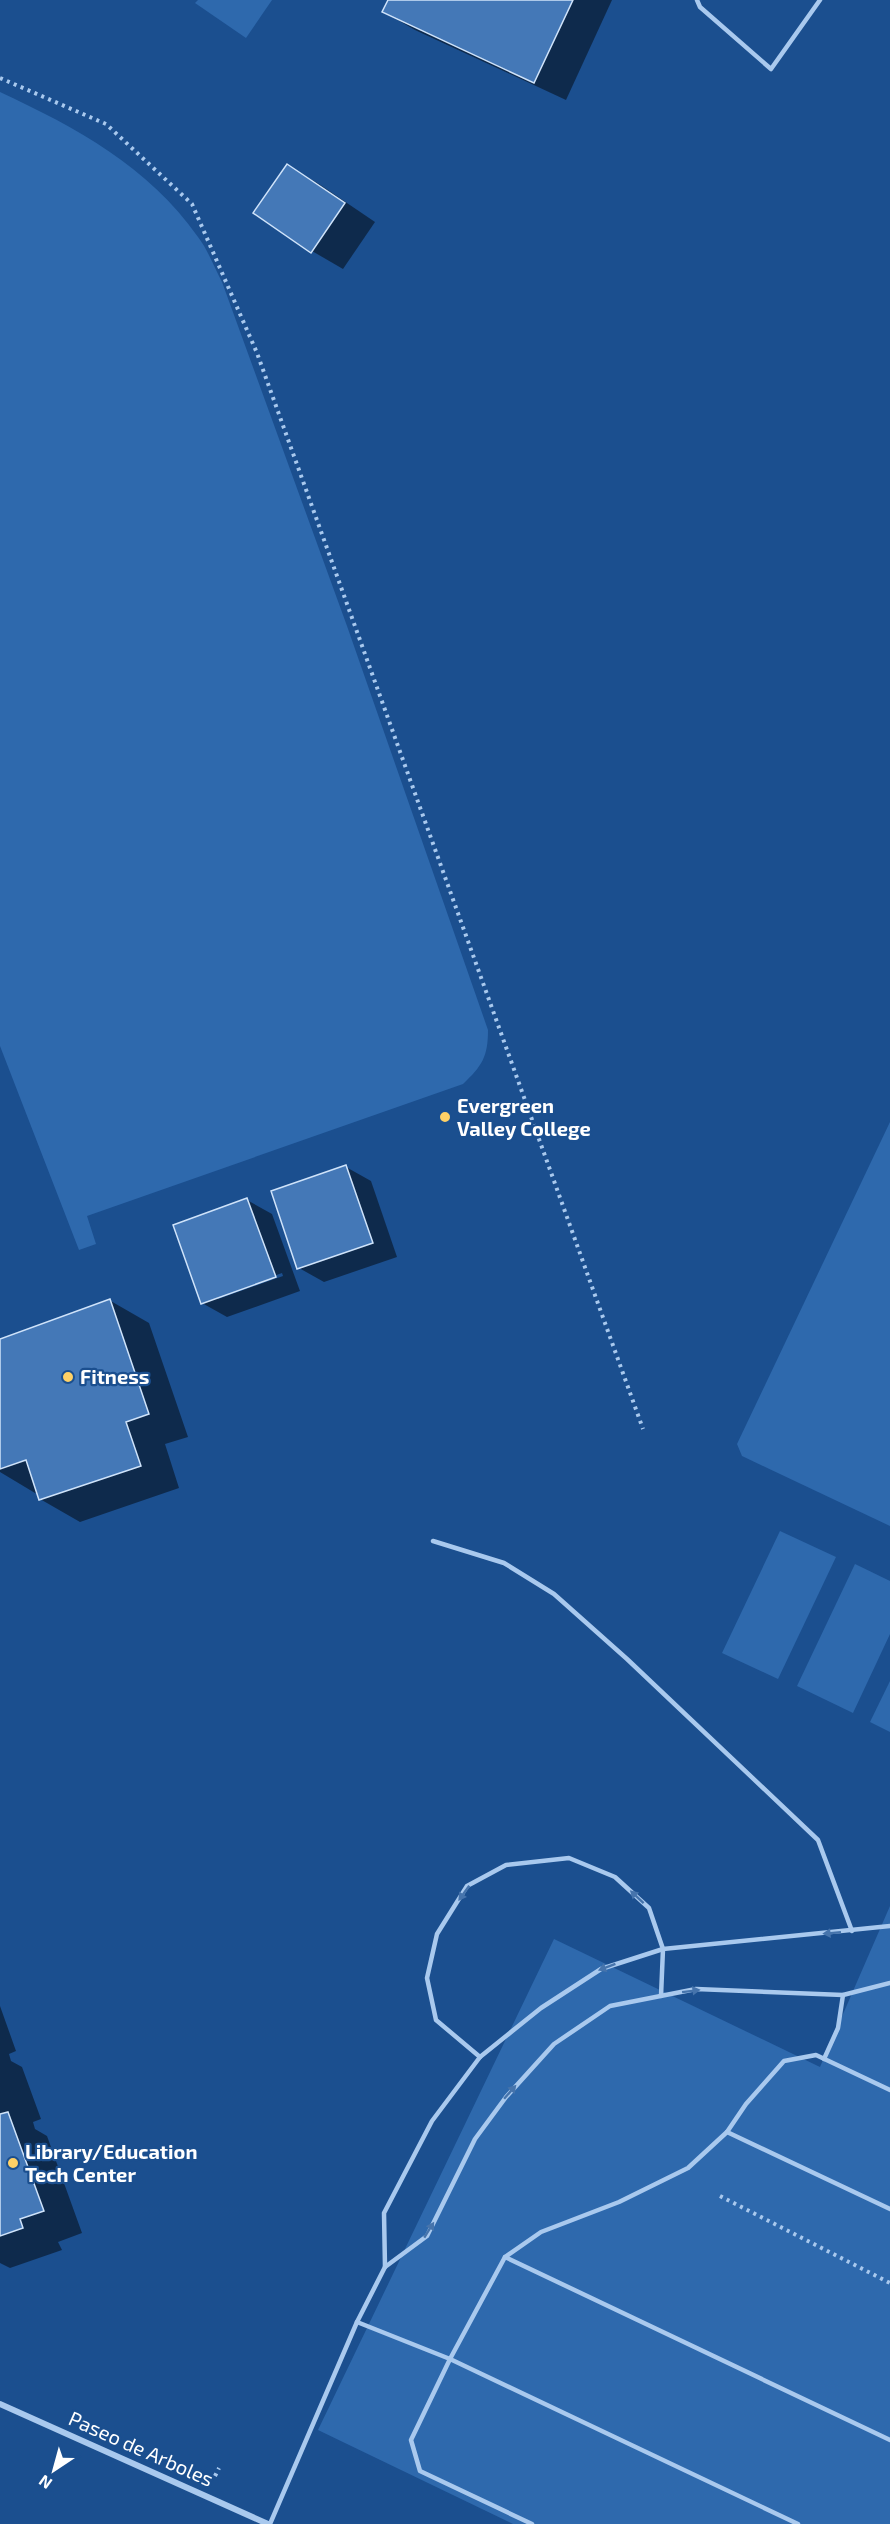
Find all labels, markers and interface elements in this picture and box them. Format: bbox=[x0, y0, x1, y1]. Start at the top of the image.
place label: Evergreen Valley College bbox=[457, 1093, 591, 1141]
marker: Evergreen Valley College bbox=[438, 1110, 452, 1124]
place label: Fitness bbox=[80, 1364, 149, 1388]
marker: Fitness bbox=[61, 1370, 75, 1384]
one-way arrow bbox=[458, 1885, 470, 1901]
one-way arrow bbox=[630, 1891, 644, 1905]
one-way arrow bbox=[822, 1928, 841, 1938]
one-way arrow bbox=[598, 1963, 616, 1973]
one-way arrow bbox=[682, 1986, 701, 1995]
one-way arrow bbox=[503, 2085, 517, 2100]
place label: Library/Education Tech Center bbox=[25, 2139, 197, 2186]
marker: Library/Education Tech Center bbox=[6, 2156, 20, 2170]
one-way arrow bbox=[424, 2221, 435, 2238]
street label: Paseo de Arboles bbox=[65, 2405, 217, 2491]
north arrow bbox=[24, 2440, 84, 2500]
text: N bbox=[35, 2471, 55, 2494]

